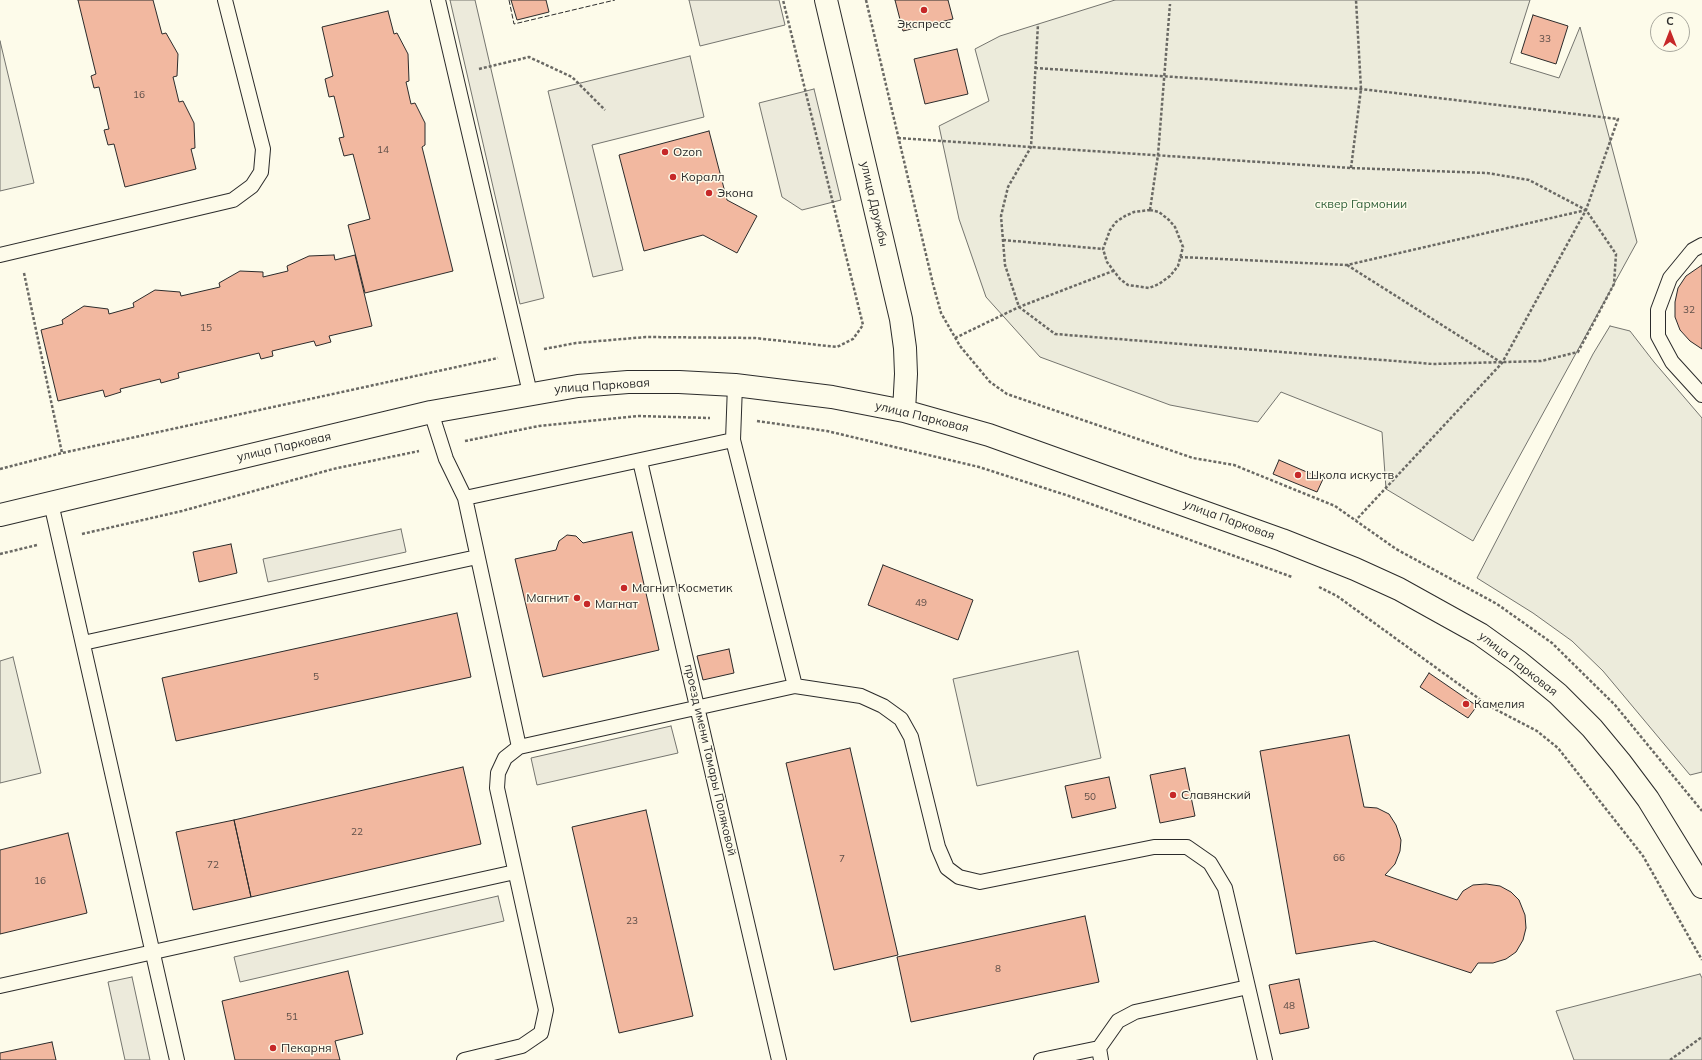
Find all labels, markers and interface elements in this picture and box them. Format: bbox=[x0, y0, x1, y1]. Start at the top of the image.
marker: Экспресс bbox=[919, 5, 929, 15]
north arrow bbox=[1650, 12, 1690, 52]
text: С bbox=[1666, 14, 1674, 28]
place label: Экспресс bbox=[897, 17, 951, 31]
house number: 33 bbox=[1539, 33, 1551, 45]
house number: 16 bbox=[133, 89, 145, 101]
house number: 14 bbox=[377, 144, 389, 156]
place label: Ozon bbox=[673, 145, 702, 159]
marker: Ozon bbox=[660, 147, 670, 157]
street label: улица Дружбы bbox=[857, 160, 891, 248]
place label: Коралл bbox=[681, 170, 725, 184]
marker: Коралл bbox=[668, 172, 678, 182]
place label: Экона bbox=[717, 186, 753, 200]
marker: Экона bbox=[704, 188, 714, 198]
park label: сквер Гармонии bbox=[1315, 197, 1407, 211]
house number: 32 bbox=[1683, 304, 1695, 316]
house number: 15 bbox=[200, 322, 212, 334]
street label: улица Парковая bbox=[554, 375, 650, 397]
street label: улица Парковая bbox=[874, 398, 970, 436]
street label: улица Парковая bbox=[236, 429, 332, 465]
place label: Школа искуств bbox=[1306, 468, 1394, 482]
marker: Школа искуств bbox=[1293, 470, 1303, 480]
street label: улица Парковая bbox=[1181, 497, 1277, 543]
place label: Магнит Косметик bbox=[632, 581, 732, 595]
marker: Магнит Косметик bbox=[619, 583, 629, 593]
place label: Магнит bbox=[526, 591, 569, 605]
marker: Магнит bbox=[572, 593, 582, 603]
place label: Магнат bbox=[595, 597, 638, 611]
house number: 49 bbox=[915, 597, 927, 609]
marker: Магнат bbox=[582, 599, 592, 609]
street label: улица Парковая bbox=[1476, 629, 1560, 699]
street label: проезд имени Тамары Поляковой bbox=[681, 663, 739, 857]
house number: 5 bbox=[313, 671, 319, 683]
place label: Камелия bbox=[1474, 697, 1525, 711]
marker: Камелия bbox=[1461, 699, 1471, 709]
place label: Славянский bbox=[1181, 788, 1251, 802]
marker: Славянский bbox=[1168, 790, 1178, 800]
house number: 50 bbox=[1084, 791, 1096, 803]
house number: 22 bbox=[351, 826, 363, 838]
house number: 66 bbox=[1333, 852, 1345, 864]
house number: 7 bbox=[839, 853, 845, 865]
house number: 72 bbox=[207, 859, 219, 871]
house number: 16 bbox=[34, 875, 46, 887]
house number: 23 bbox=[626, 915, 638, 927]
house number: 8 bbox=[995, 963, 1001, 975]
house number: 48 bbox=[1283, 1000, 1295, 1012]
house number: 51 bbox=[286, 1011, 298, 1023]
place label: Пекарня bbox=[281, 1041, 332, 1055]
marker: Пекарня bbox=[268, 1043, 278, 1053]

